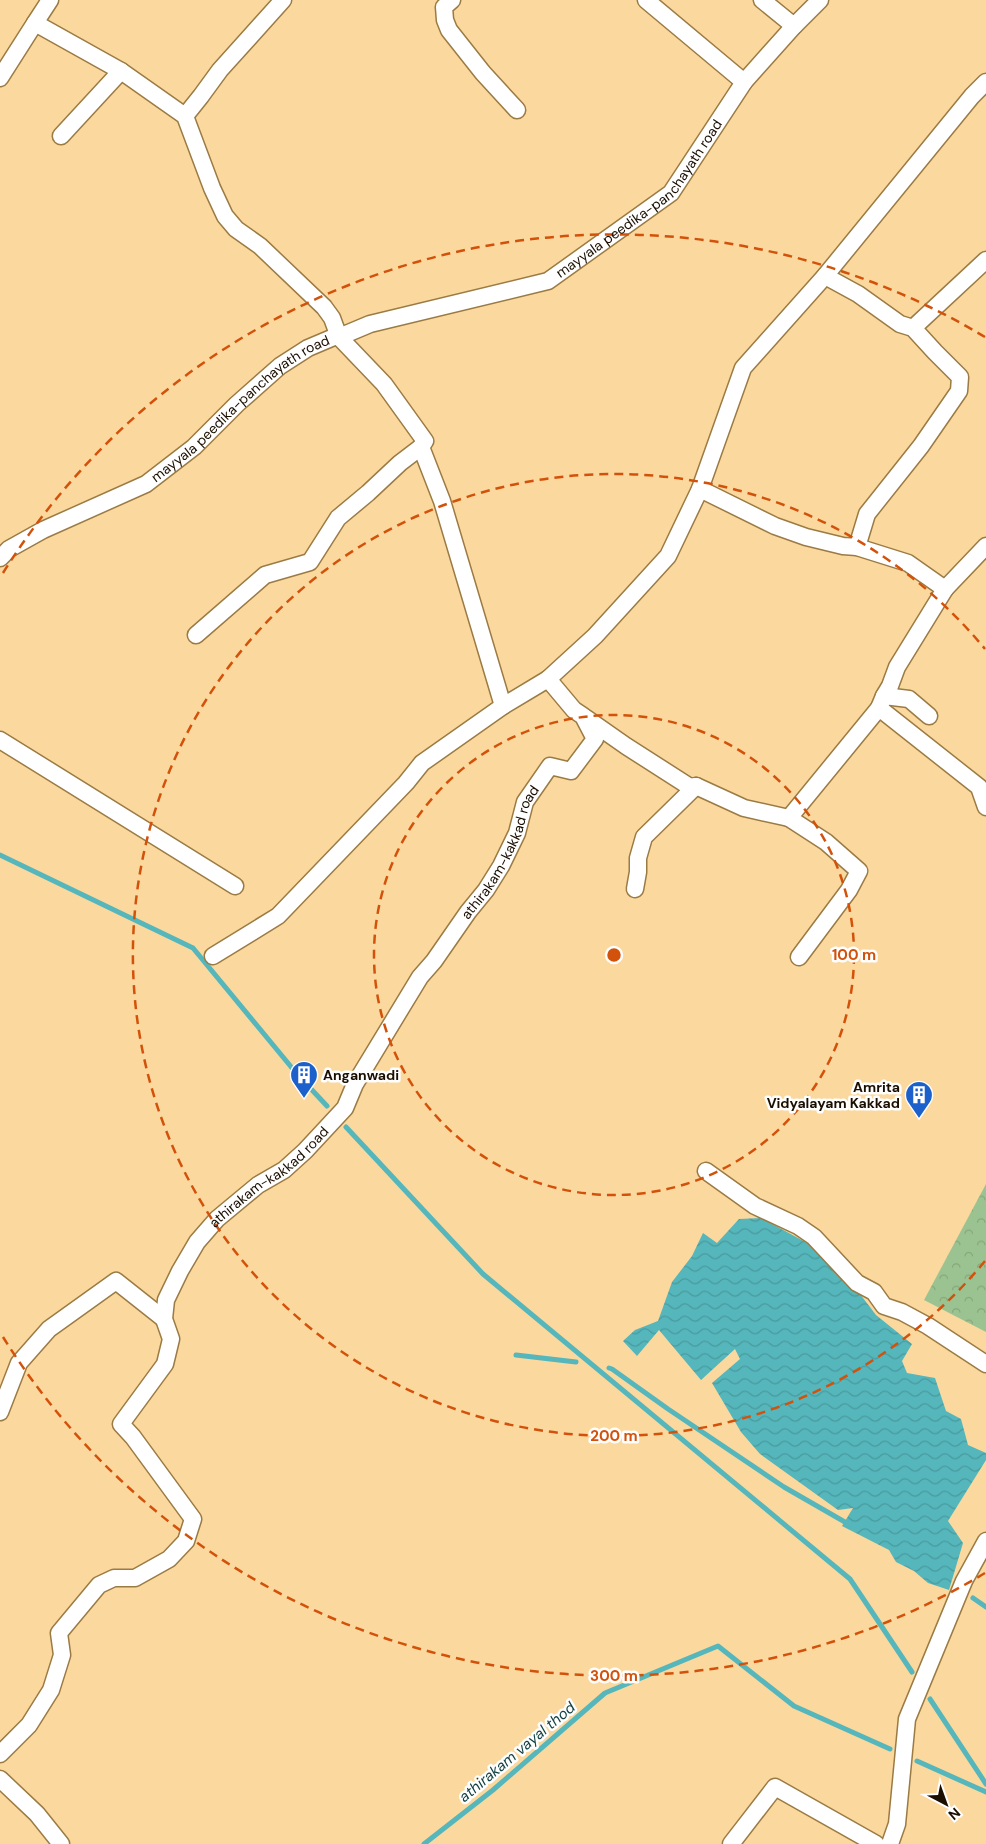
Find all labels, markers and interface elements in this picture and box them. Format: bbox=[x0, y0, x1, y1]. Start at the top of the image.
street label: mayyala peedika-panchayath road bbox=[552, 116, 726, 282]
street label: mayyala peedika-panchayath road bbox=[147, 331, 332, 486]
street label: athirakam-kakkad road bbox=[457, 782, 543, 923]
text: 100 m bbox=[832, 945, 876, 965]
centre of rings bbox=[605, 946, 623, 964]
building icon: Anganwadi bbox=[289, 1060, 319, 1099]
place label: Anganwadi bbox=[323, 1066, 399, 1084]
place label: Amrita Vidyalayam Kakkad bbox=[767, 1078, 900, 1112]
building icon: Amrita Vidyalayam Kakkad bbox=[904, 1080, 934, 1119]
street label: athirakam-kakkad road bbox=[205, 1123, 332, 1231]
text: 200 m bbox=[590, 1426, 638, 1446]
text: 300 m bbox=[590, 1666, 638, 1686]
water label: athirakam vayal thod bbox=[455, 1697, 580, 1807]
north arrow bbox=[921, 1779, 971, 1829]
text: N bbox=[945, 1804, 964, 1824]

